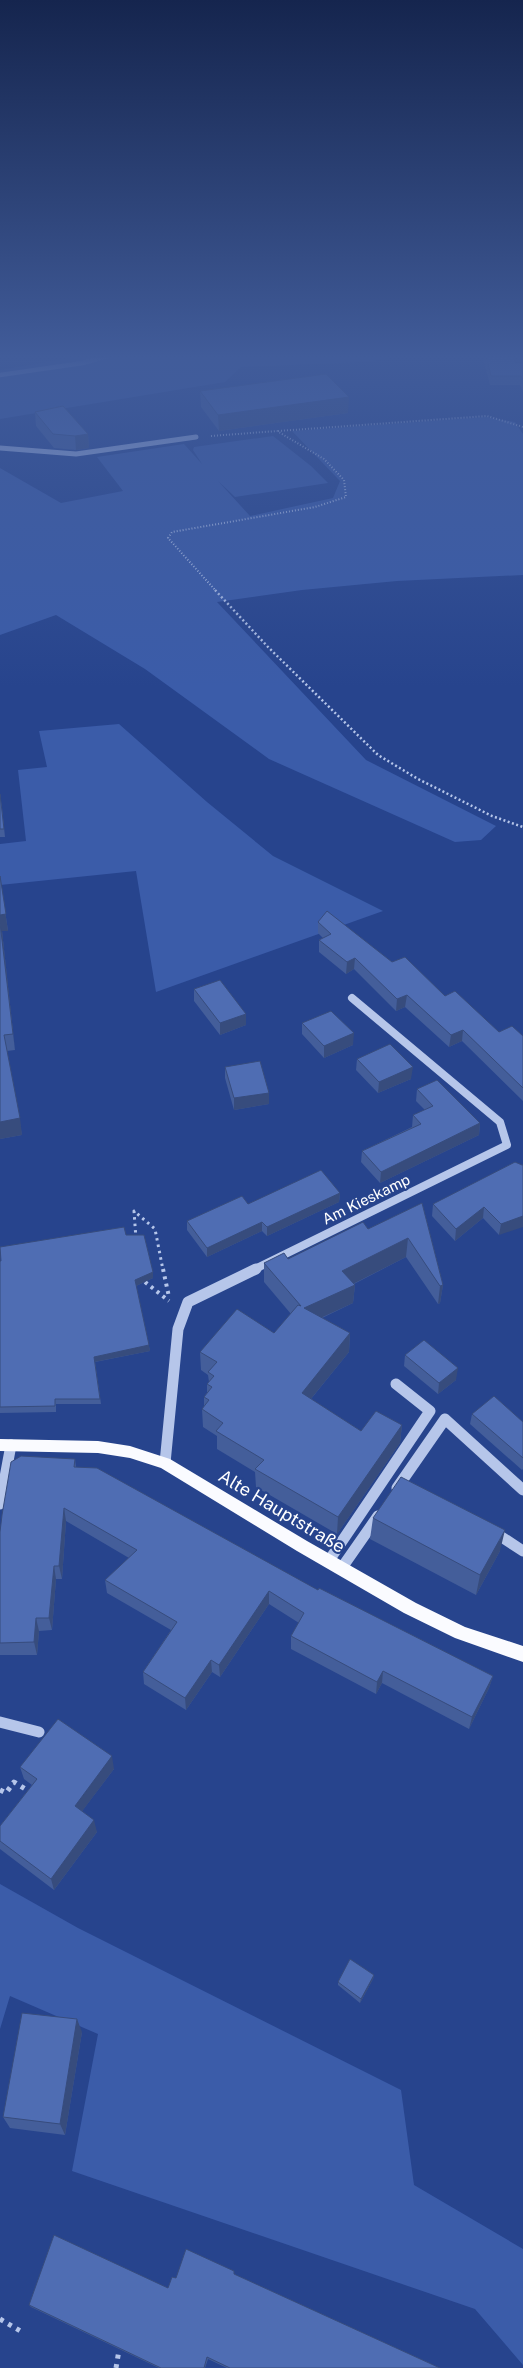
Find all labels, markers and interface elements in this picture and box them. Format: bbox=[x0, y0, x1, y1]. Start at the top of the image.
street label: Am Kieskamp bbox=[319, 1170, 413, 1228]
street label: Alte Hauptstraße bbox=[215, 1465, 349, 1557]

